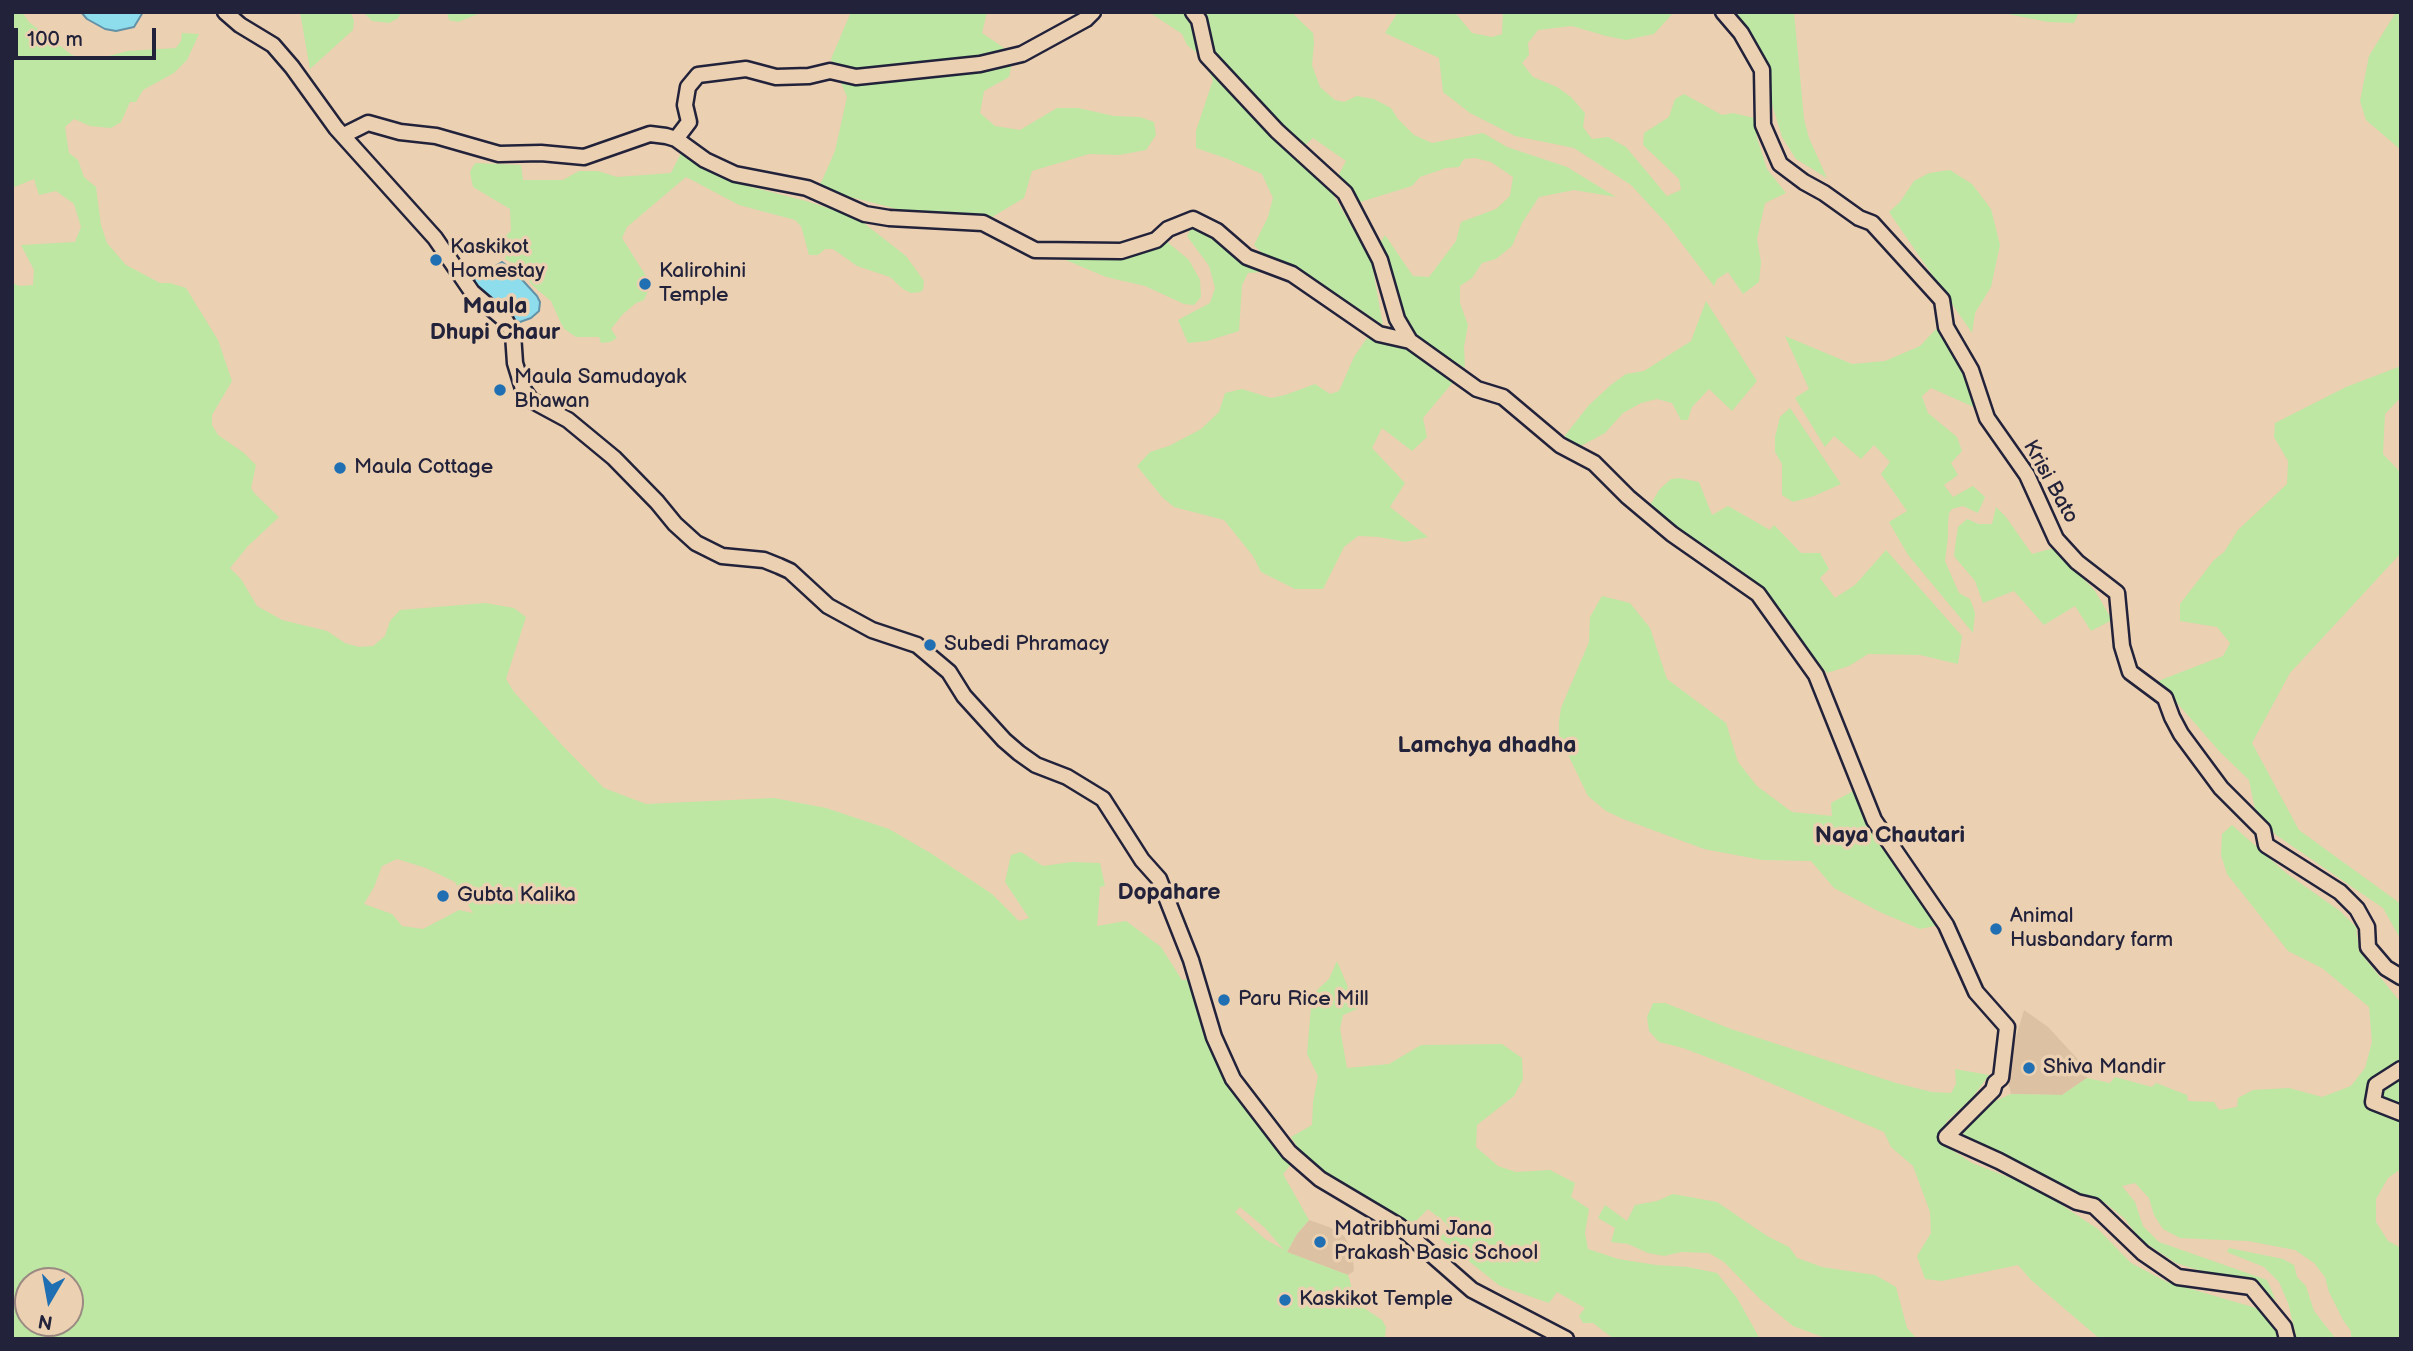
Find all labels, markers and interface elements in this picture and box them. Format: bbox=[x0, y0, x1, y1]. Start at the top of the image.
scale bar bbox=[18, 14, 159, 58]
text: 100 m bbox=[27, 27, 83, 52]
place label: Kaskikot Homestay bbox=[450, 235, 545, 285]
marker: Kaskikot Homestay bbox=[428, 252, 444, 268]
place label: Kalirohini Temple bbox=[659, 259, 746, 309]
marker: Kalirohini Temple bbox=[637, 276, 653, 292]
district label: Maula Dhupi Chaur bbox=[430, 293, 560, 347]
place label: Maula Samudayak Bhawan bbox=[514, 365, 686, 415]
marker: Maula Samudayak Bhawan bbox=[492, 382, 508, 398]
street label: Krisi Bato bbox=[2017, 436, 2083, 528]
place label: Maula Cottage bbox=[354, 455, 493, 481]
marker: Maula Cottage bbox=[332, 460, 348, 476]
place label: Subedi Phramacy bbox=[944, 632, 1109, 658]
marker: Subedi Phramacy bbox=[922, 637, 938, 653]
district label: Lamchya dhadha bbox=[1398, 732, 1576, 760]
district label: Naya Chautari bbox=[1815, 822, 1965, 850]
district label: Dopahare bbox=[1117, 879, 1221, 907]
place label: Gubta Kalika bbox=[457, 883, 576, 909]
marker: Gubta Kalika bbox=[435, 888, 451, 904]
place label: Animal Husbandary farm bbox=[2010, 904, 2173, 954]
marker: Animal Husbandary farm bbox=[1988, 921, 2004, 937]
place label: Paru Rice Mill bbox=[1238, 987, 1369, 1013]
marker: Paru Rice Mill bbox=[1216, 992, 1232, 1008]
place label: Shiva Mandir bbox=[2043, 1055, 2165, 1081]
marker: Shiva Mandir bbox=[2021, 1060, 2037, 1076]
place label: Matribhumi Jana Prakash Basic School bbox=[1334, 1217, 1538, 1267]
marker: Matribhumi Jana Prakash Basic School bbox=[1312, 1234, 1328, 1250]
north arrow bbox=[14, 1267, 84, 1337]
place label: Kaskikot Temple bbox=[1299, 1287, 1453, 1313]
marker: Kaskikot Temple bbox=[1277, 1292, 1293, 1308]
text: N bbox=[37, 1309, 55, 1334]

